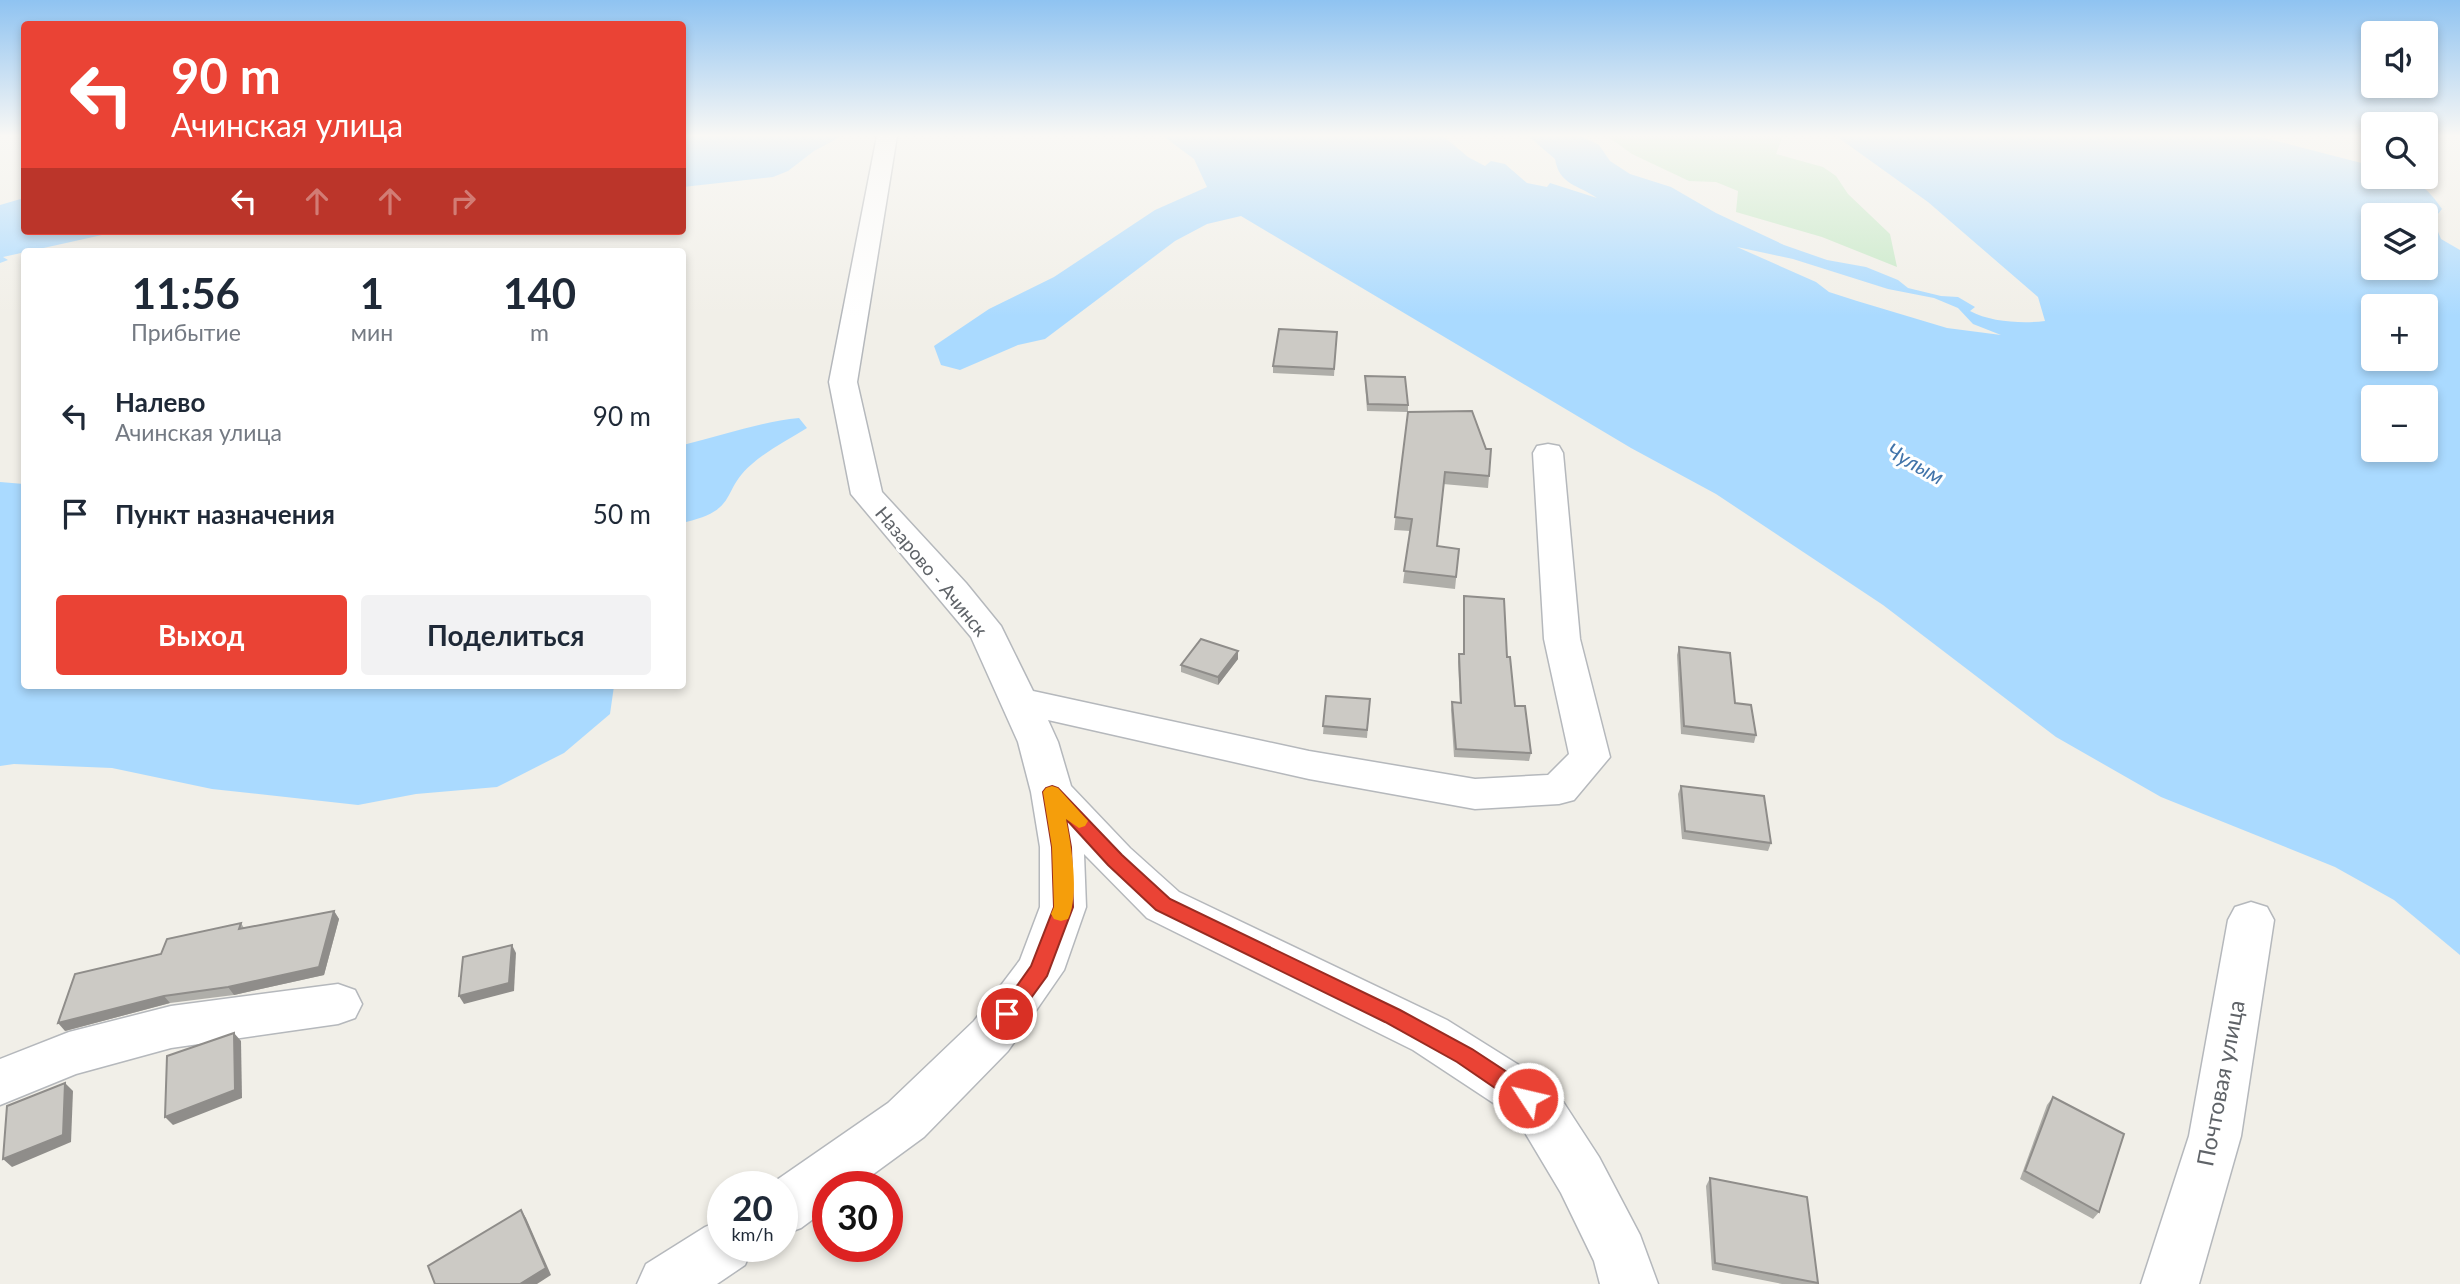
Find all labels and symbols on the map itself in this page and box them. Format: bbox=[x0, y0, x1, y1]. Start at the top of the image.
water label: Чулым bbox=[1883, 437, 1949, 489]
street label: Назарово - Ачинск bbox=[871, 501, 993, 641]
pin bbox=[977, 984, 1037, 1044]
street label: Почтовая улица bbox=[2190, 998, 2250, 1168]
position arrow bbox=[1491, 1061, 1565, 1135]
speed limit sign: 30 bbox=[812, 1171, 903, 1262]

